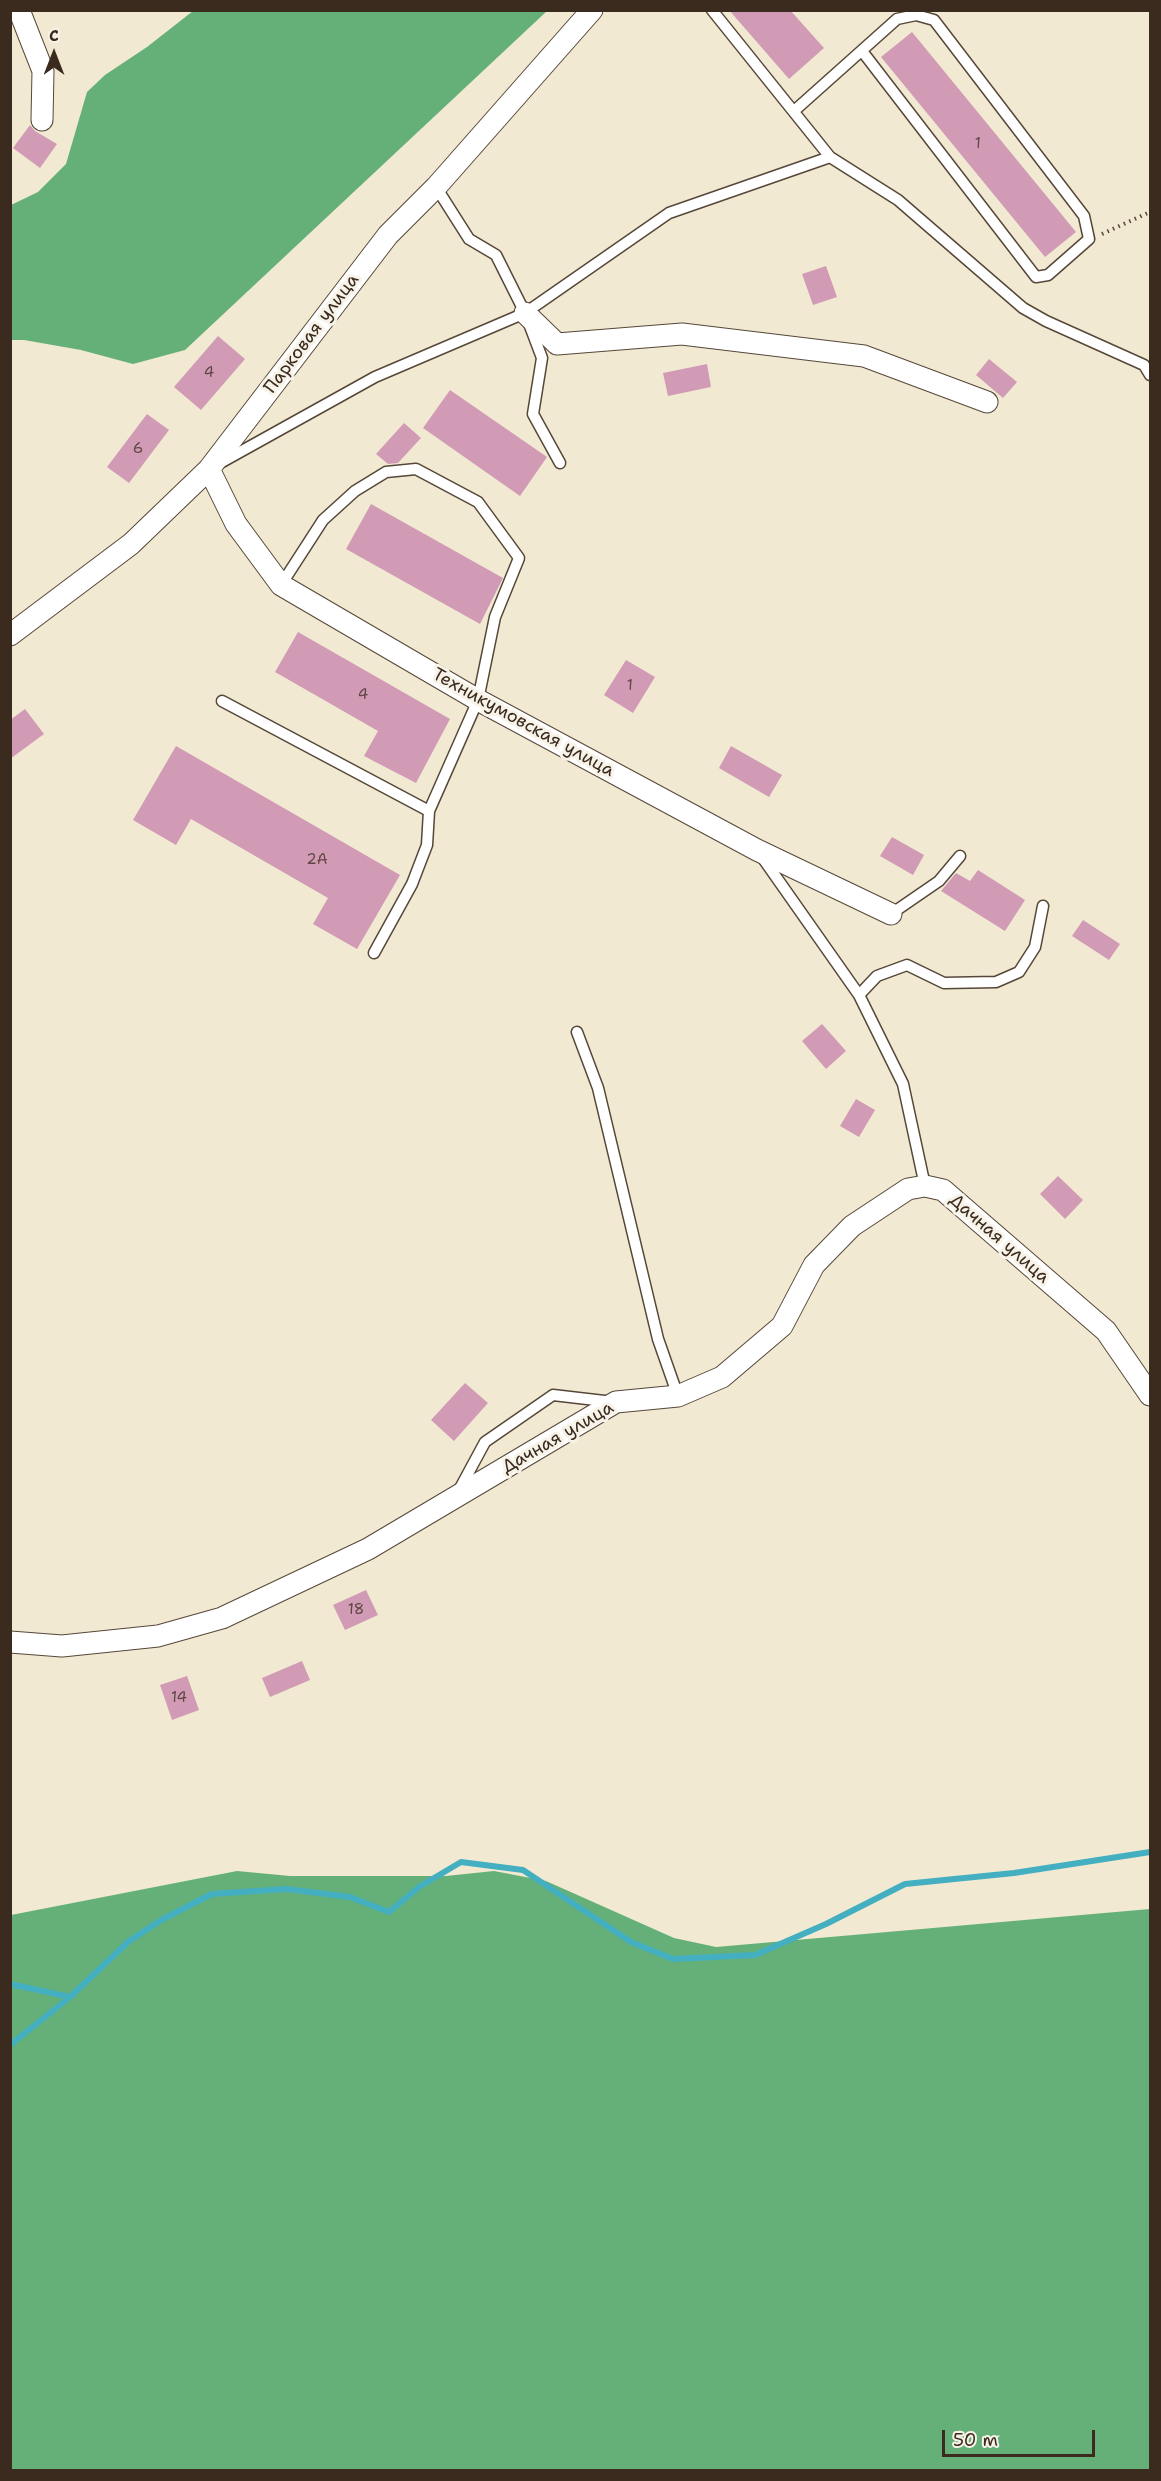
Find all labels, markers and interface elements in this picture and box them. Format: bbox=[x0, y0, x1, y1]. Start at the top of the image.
north arrow bbox=[24, 24, 84, 84]
text: С bbox=[49, 25, 59, 46]
house number: 1 bbox=[975, 135, 981, 153]
street label: Парковая улица bbox=[260, 270, 364, 398]
house number: 4 bbox=[204, 364, 214, 382]
house number: 6 bbox=[133, 440, 143, 458]
street label: Техникумовская улица bbox=[428, 664, 618, 782]
house number: 1 bbox=[627, 677, 633, 695]
house number: 4 bbox=[358, 686, 368, 704]
house number: 2А bbox=[306, 851, 328, 869]
street label: Дачная улица bbox=[944, 1190, 1054, 1288]
street label: Дачная улица bbox=[498, 1397, 618, 1479]
house number: 18 bbox=[348, 1601, 364, 1619]
house number: 14 bbox=[171, 1689, 187, 1707]
scale bar bbox=[945, 2418, 1098, 2456]
text: 50 m bbox=[953, 2428, 998, 2452]

